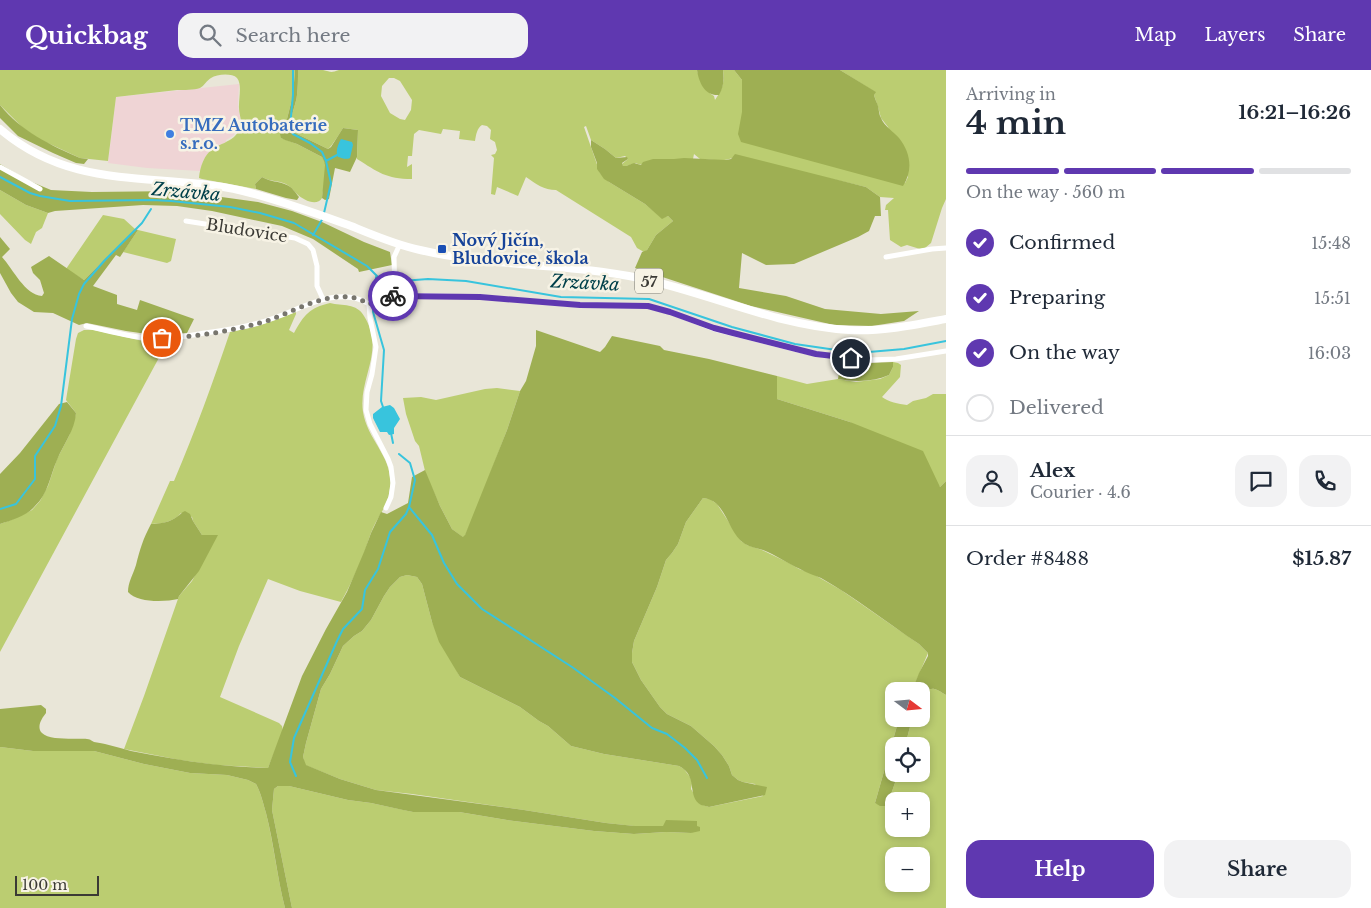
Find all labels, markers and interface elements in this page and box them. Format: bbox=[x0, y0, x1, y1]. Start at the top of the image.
search box bbox=[178, 13, 528, 58]
text: Quickbag bbox=[25, 21, 148, 50]
icon: search bbox=[196, 21, 224, 49]
text: Search here bbox=[236, 24, 350, 47]
text: Map bbox=[1135, 24, 1176, 46]
text: Layers bbox=[1204, 24, 1265, 46]
text: Share bbox=[1293, 24, 1346, 46]
text: Arriving in bbox=[966, 84, 1056, 104]
text: 16:21–16:26 bbox=[1238, 101, 1351, 124]
text: 4 min bbox=[966, 103, 1066, 143]
place label: TMZ Autobaterie s.r.o. bbox=[180, 115, 327, 153]
marker: TMZ Autobaterie s.r.o. bbox=[164, 128, 176, 140]
water label: Zrzávka bbox=[150, 178, 221, 206]
text: On the way · 560 m bbox=[966, 182, 1125, 202]
street label: Bludovice bbox=[205, 214, 289, 246]
icon: check bbox=[966, 229, 994, 257]
place label: Nový Jičín, Bludovice, škola bbox=[452, 230, 589, 268]
text: Confirmed bbox=[1009, 231, 1115, 254]
text: 15:48 bbox=[1311, 233, 1351, 253]
marker: Nový Jičín, Bludovice, škola bbox=[436, 243, 448, 255]
road number: 57 bbox=[635, 268, 663, 294]
water label: Zrzávka bbox=[549, 270, 620, 296]
courier bbox=[368, 271, 418, 321]
icon: bike bbox=[379, 282, 407, 310]
icon: check bbox=[966, 284, 994, 312]
text: Preparing bbox=[1009, 286, 1105, 309]
text: 15:51 bbox=[1314, 288, 1351, 308]
pin bbox=[141, 317, 183, 359]
icon: bag bbox=[148, 324, 176, 352]
pin bbox=[830, 337, 872, 379]
icon: check bbox=[966, 339, 994, 367]
text: On the way bbox=[1009, 341, 1120, 364]
text: 16:03 bbox=[1308, 343, 1351, 363]
icon: home bbox=[837, 344, 865, 372]
text: Delivered bbox=[1009, 396, 1104, 419]
button: person bbox=[966, 455, 1018, 507]
button: chat bbox=[1235, 455, 1287, 507]
button: phone bbox=[1299, 455, 1351, 507]
text: Alex bbox=[1030, 459, 1075, 482]
text: Courier · 4.6 bbox=[1030, 482, 1131, 502]
text: Order #8488 bbox=[966, 547, 1089, 570]
text: $15.87 bbox=[1292, 547, 1351, 570]
north arrow bbox=[885, 682, 930, 728]
map controls bbox=[885, 682, 930, 892]
button: locate bbox=[885, 737, 930, 782]
button: + bbox=[885, 792, 930, 837]
button: Help bbox=[966, 840, 1154, 898]
button: Share bbox=[1164, 840, 1351, 898]
button: − bbox=[885, 847, 930, 892]
scale bar bbox=[15, 873, 99, 896]
text: 100 m bbox=[22, 876, 67, 894]

